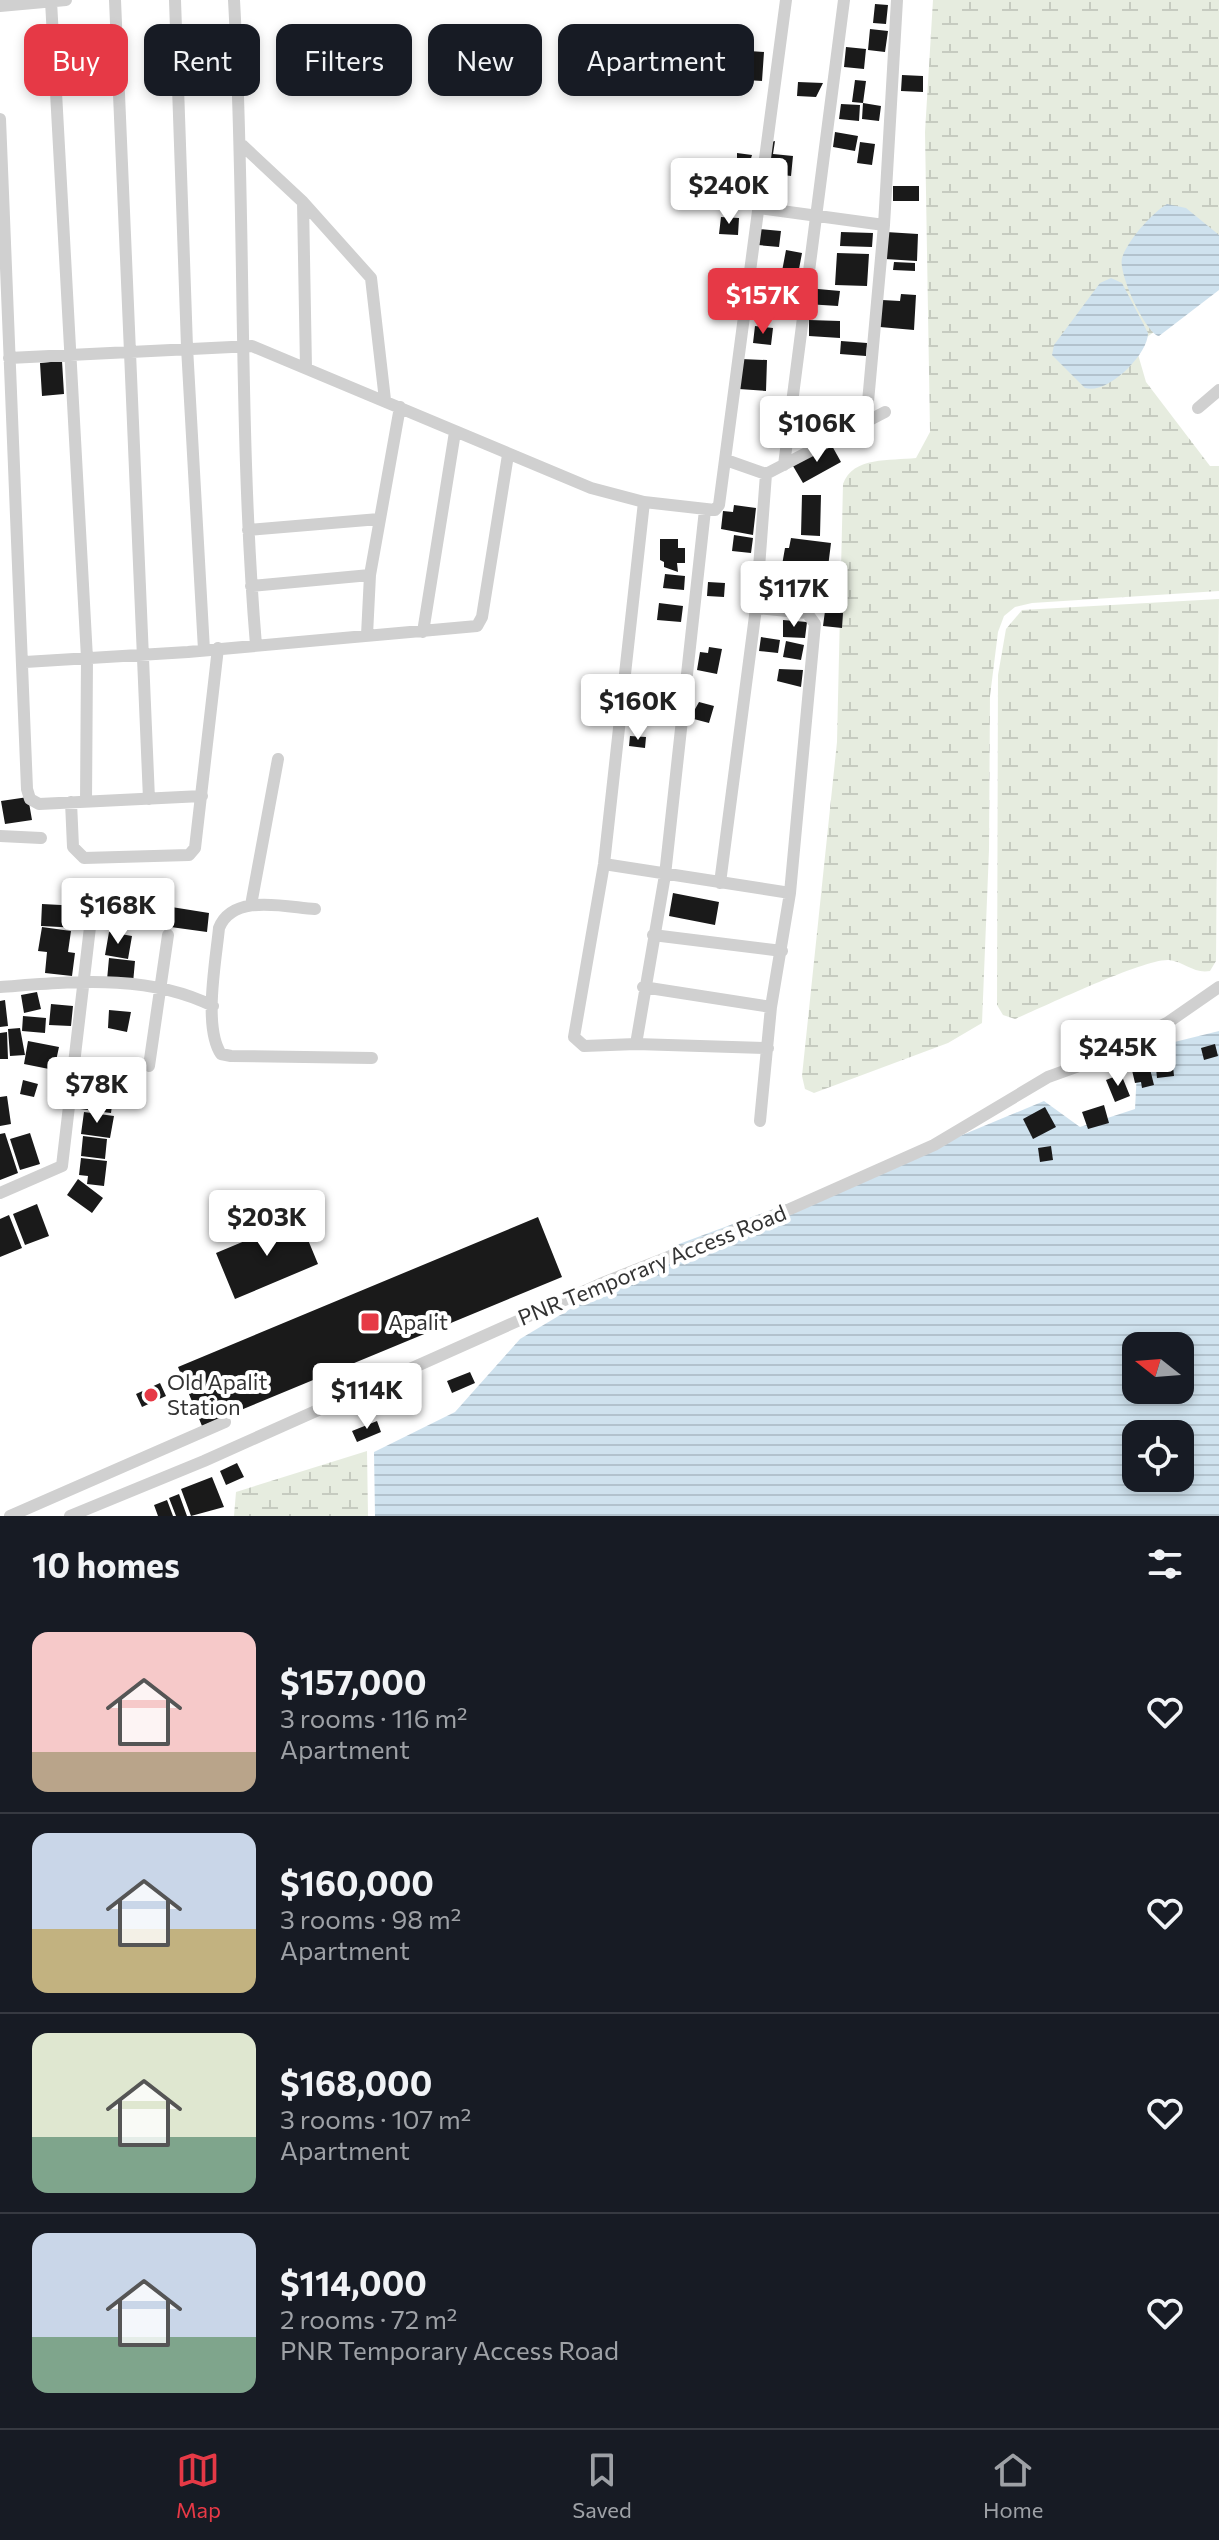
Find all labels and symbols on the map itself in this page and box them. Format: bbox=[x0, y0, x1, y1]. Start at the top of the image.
pin: $240K bbox=[673, 158, 785, 226]
pin: $157K bbox=[707, 268, 819, 336]
pin: $106K bbox=[761, 396, 873, 464]
pin: $117K bbox=[738, 561, 850, 629]
pin: $160K bbox=[582, 674, 694, 742]
pin: $168K bbox=[62, 878, 174, 946]
pin: $245K bbox=[1062, 1020, 1174, 1088]
pin: $78K bbox=[50, 1057, 144, 1125]
pin: $203K bbox=[211, 1190, 323, 1258]
street label: PNR Temporary Access Road bbox=[514, 1198, 790, 1331]
place label: Apalit bbox=[388, 1308, 448, 1335]
marker: Apalit bbox=[359, 1311, 381, 1333]
north arrow bbox=[1122, 1332, 1194, 1404]
pin: $114K bbox=[311, 1363, 423, 1431]
place label: Old Apalit Station bbox=[167, 1368, 267, 1420]
marker: Old Apalit Station bbox=[142, 1386, 160, 1404]

